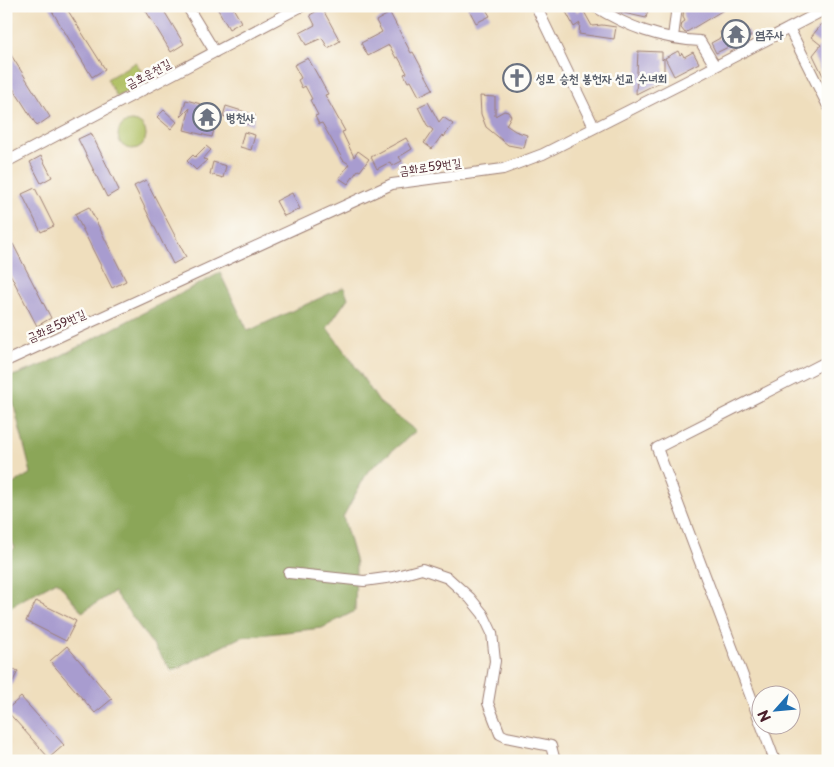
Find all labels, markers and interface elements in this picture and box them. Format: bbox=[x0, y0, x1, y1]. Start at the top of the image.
temple icon: 염주사 bbox=[721, 19, 751, 49]
place label: 염주사 bbox=[755, 25, 784, 43]
street label: 금호운천길 bbox=[122, 54, 174, 92]
church icon: 성모 승천 봉헌자 선교 수녀회 bbox=[502, 63, 532, 93]
place label: 성모 승천 봉헌자 선교 수녀회 bbox=[535, 69, 667, 87]
temple icon: 병천사 bbox=[192, 102, 222, 132]
place label: 병천사 bbox=[226, 108, 255, 126]
street label: 금화로59번길 bbox=[398, 153, 463, 179]
street label: 금화로59번길 bbox=[24, 304, 89, 346]
north arrow bbox=[752, 684, 802, 734]
text: N bbox=[752, 706, 776, 726]

